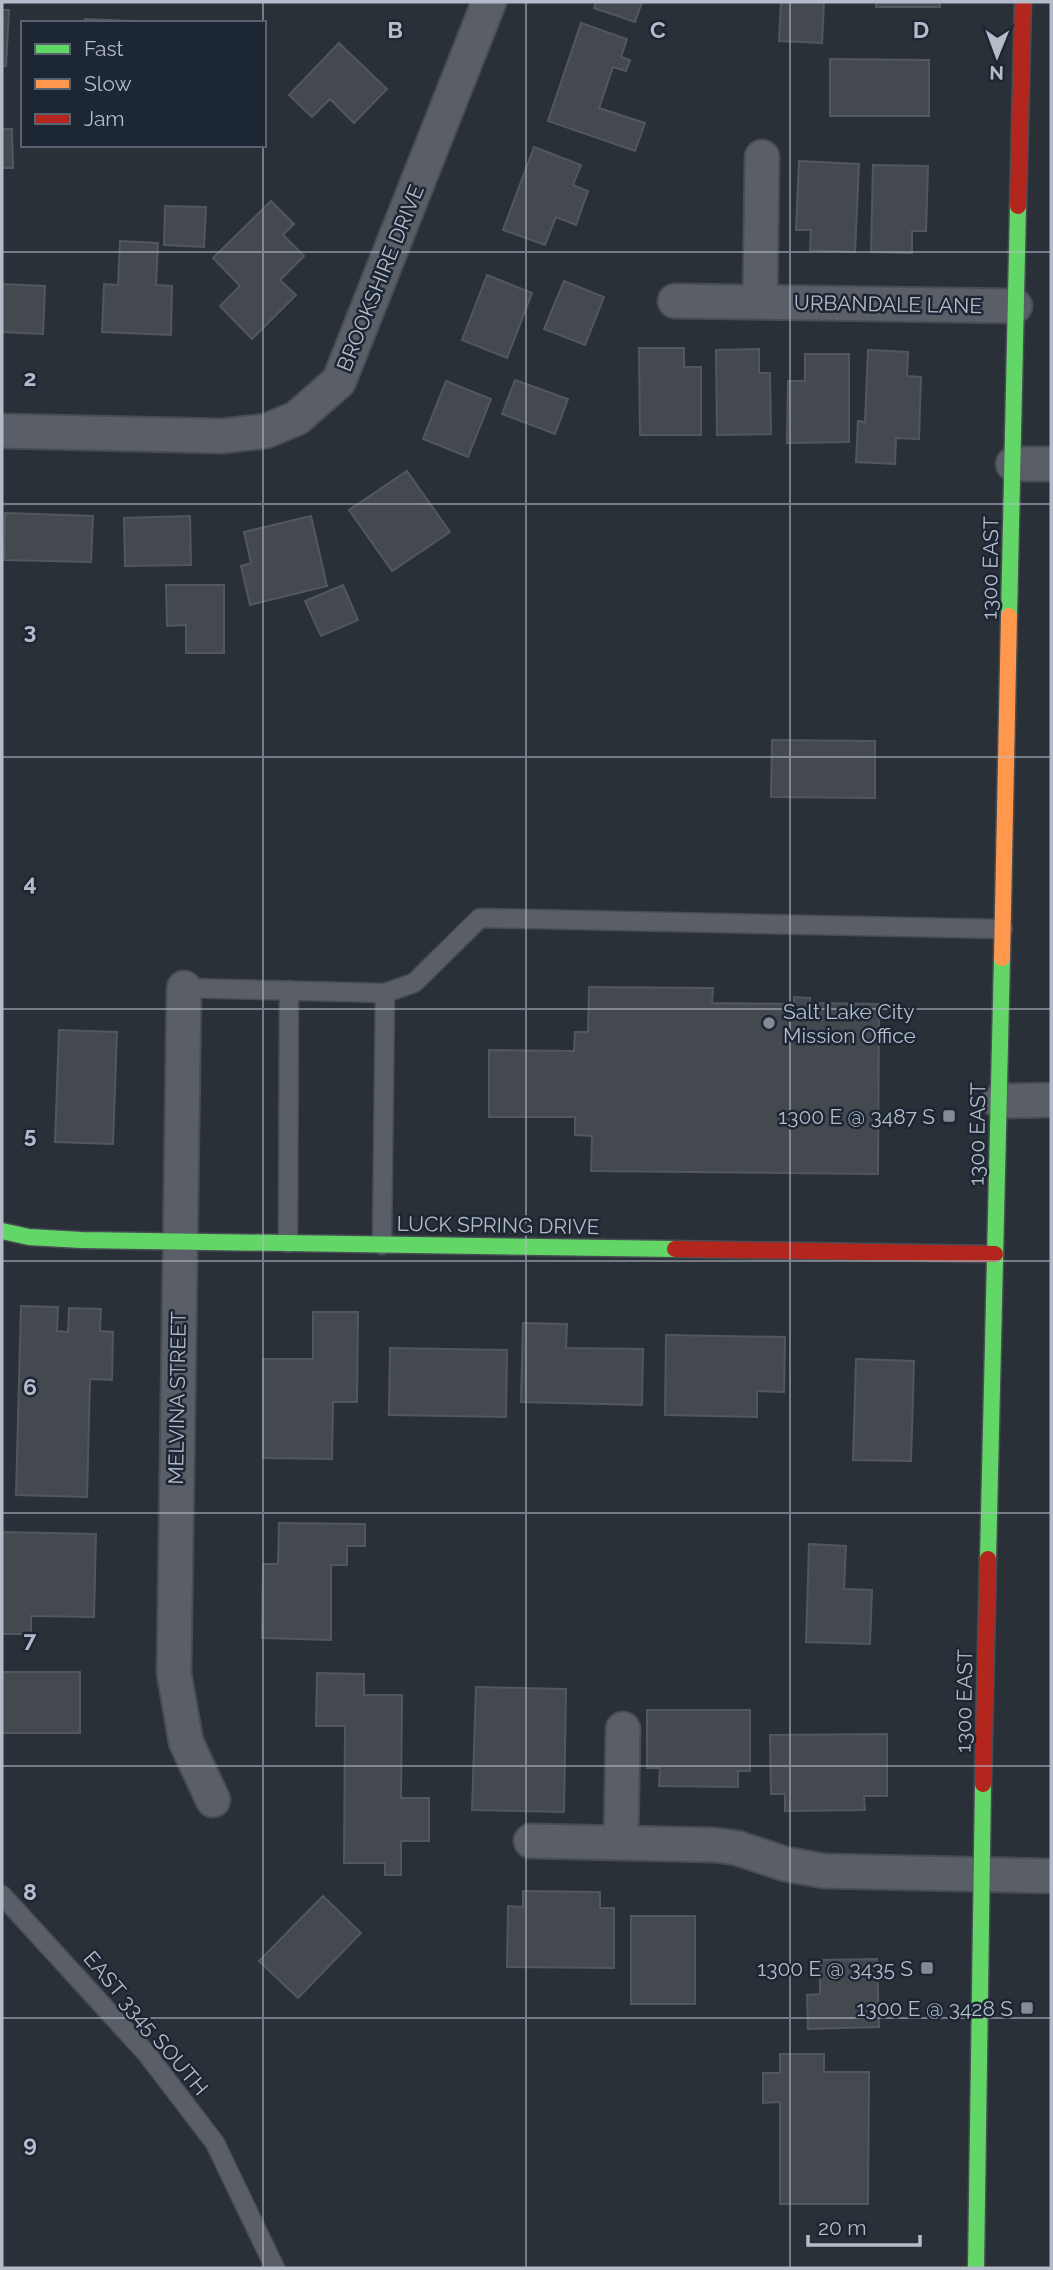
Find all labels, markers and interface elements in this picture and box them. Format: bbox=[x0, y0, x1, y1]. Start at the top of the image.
text: B bbox=[387, 16, 403, 43]
text: C bbox=[650, 16, 666, 43]
text: D bbox=[913, 16, 929, 43]
legend bbox=[21, 21, 266, 147]
north arrow bbox=[962, 21, 1032, 91]
text: Fast bbox=[84, 36, 124, 61]
text: N bbox=[989, 62, 1004, 84]
text: Slow bbox=[84, 71, 132, 96]
text: Jam bbox=[84, 106, 125, 131]
street label: BROOKSHIRE DRIVE bbox=[331, 181, 429, 375]
street label: URBANDALE LANE bbox=[794, 290, 982, 318]
text: 2 bbox=[24, 364, 36, 391]
street label: 1300 EAST bbox=[977, 516, 1003, 620]
text: 3 bbox=[24, 617, 36, 644]
text: 4 bbox=[23, 869, 37, 896]
place label: Salt Lake City Mission Office bbox=[783, 999, 916, 1048]
marker: Salt Lake City Mission Office bbox=[761, 1015, 777, 1031]
street label: 1300 EAST bbox=[964, 1082, 990, 1186]
place label: 1300 E @ 3487 S bbox=[778, 1104, 935, 1129]
marker: 1300 E @ 3487 S bbox=[941, 1108, 957, 1124]
text: 5 bbox=[24, 1121, 37, 1148]
street label: LUCK SPRING DRIVE bbox=[396, 1211, 600, 1239]
street label: MELVINA STREET bbox=[163, 1311, 191, 1485]
text: 6 bbox=[23, 1373, 37, 1400]
text: 7 bbox=[24, 1625, 37, 1652]
street label: 1300 EAST bbox=[951, 1649, 977, 1753]
text: 8 bbox=[23, 1878, 37, 1905]
street label: EAST 3345 SOUTH bbox=[78, 1946, 214, 2100]
place label: 1300 E @ 3435 S bbox=[757, 1956, 913, 1981]
marker: 1300 E @ 3435 S bbox=[919, 1960, 935, 1976]
place label: 1300 E @ 3428 S bbox=[856, 1996, 1013, 2021]
marker: 1300 E @ 3428 S bbox=[1019, 2000, 1035, 2016]
text: 9 bbox=[23, 2130, 37, 2157]
scale bar bbox=[808, 2204, 920, 2248]
text: 20 m bbox=[818, 2215, 866, 2240]

